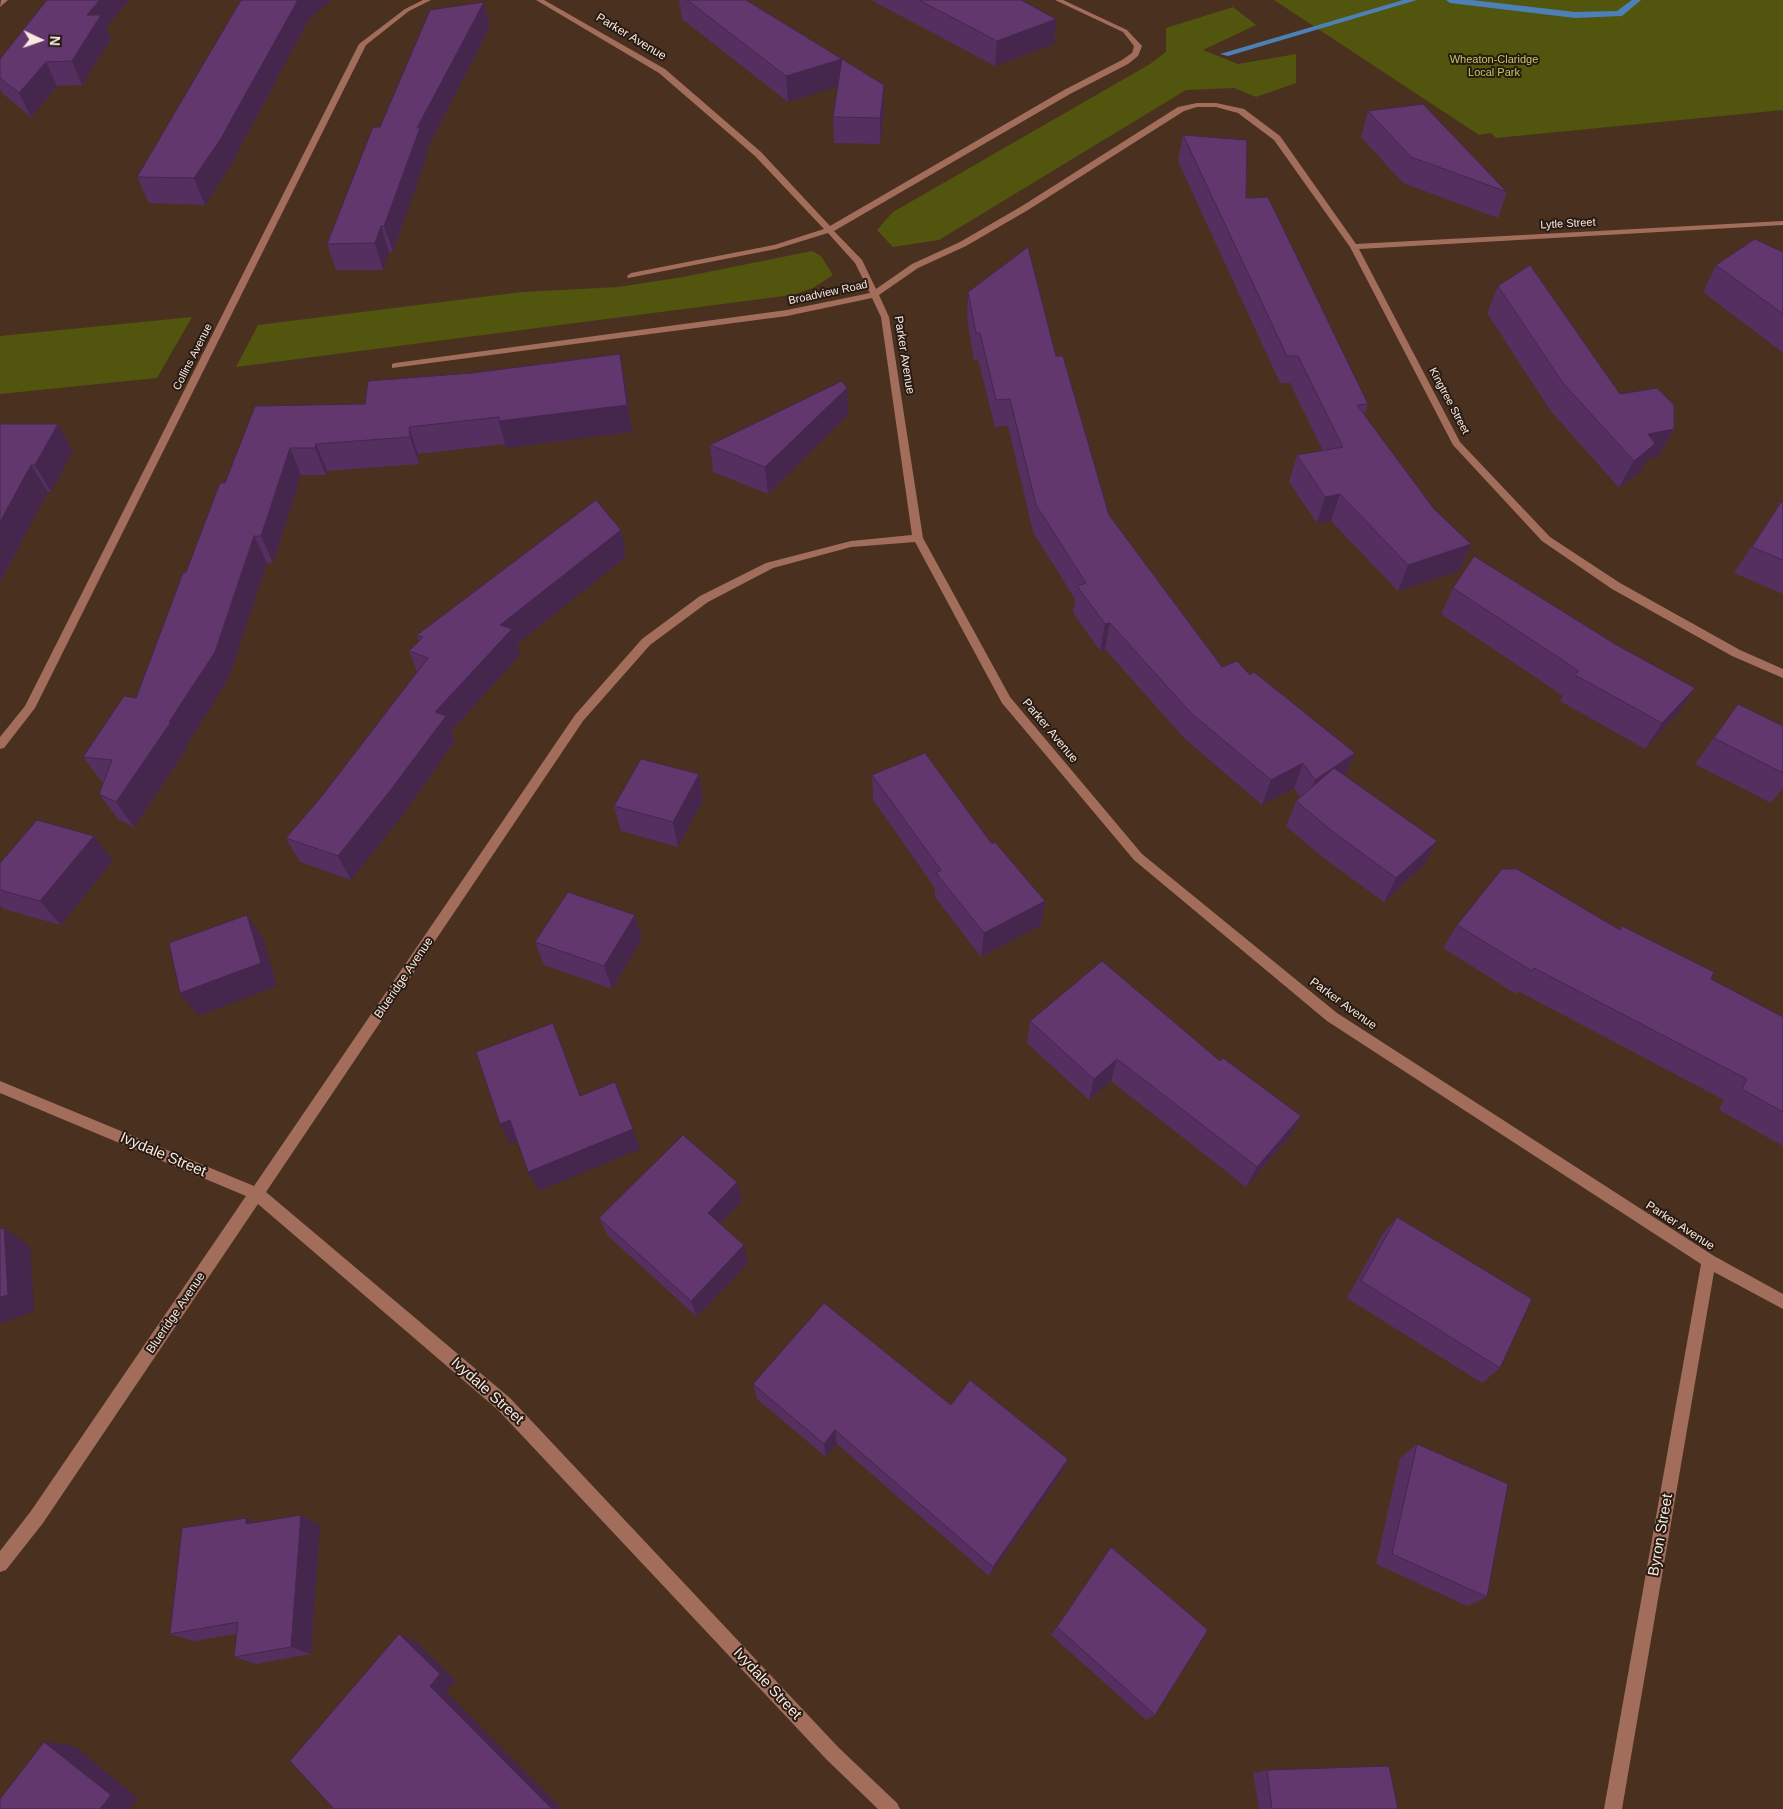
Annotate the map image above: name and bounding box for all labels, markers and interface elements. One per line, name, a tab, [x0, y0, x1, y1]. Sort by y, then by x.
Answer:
street label: Parker Avenue	[593, 10, 669, 64]
north arrow	[15, 15, 65, 65]
text: N	[47, 35, 63, 46]
park label: Wheaton-Claridge Local Park	[1450, 53, 1538, 79]
street label: Lytle Street	[1540, 216, 1596, 232]
street label: Broadview Road	[787, 278, 869, 308]
street label: Parker Avenue	[891, 315, 917, 395]
street label: Collins Avenue	[171, 321, 215, 393]
street label: Kingtree Street	[1426, 366, 1472, 436]
street label: Parker Avenue	[1019, 696, 1081, 766]
street label: Blueridge Avenue	[372, 935, 436, 1021]
street label: Parker Avenue	[1307, 975, 1379, 1033]
street label: Ivydale Street	[117, 1129, 209, 1181]
street label: Parker Avenue	[1643, 1198, 1717, 1254]
street label: Blueridge Avenue	[144, 1270, 208, 1356]
street label: Ivydale Street	[447, 1354, 527, 1428]
street label: Byron Street	[1645, 1492, 1677, 1578]
street label: Ivydale Street	[729, 1644, 805, 1724]

